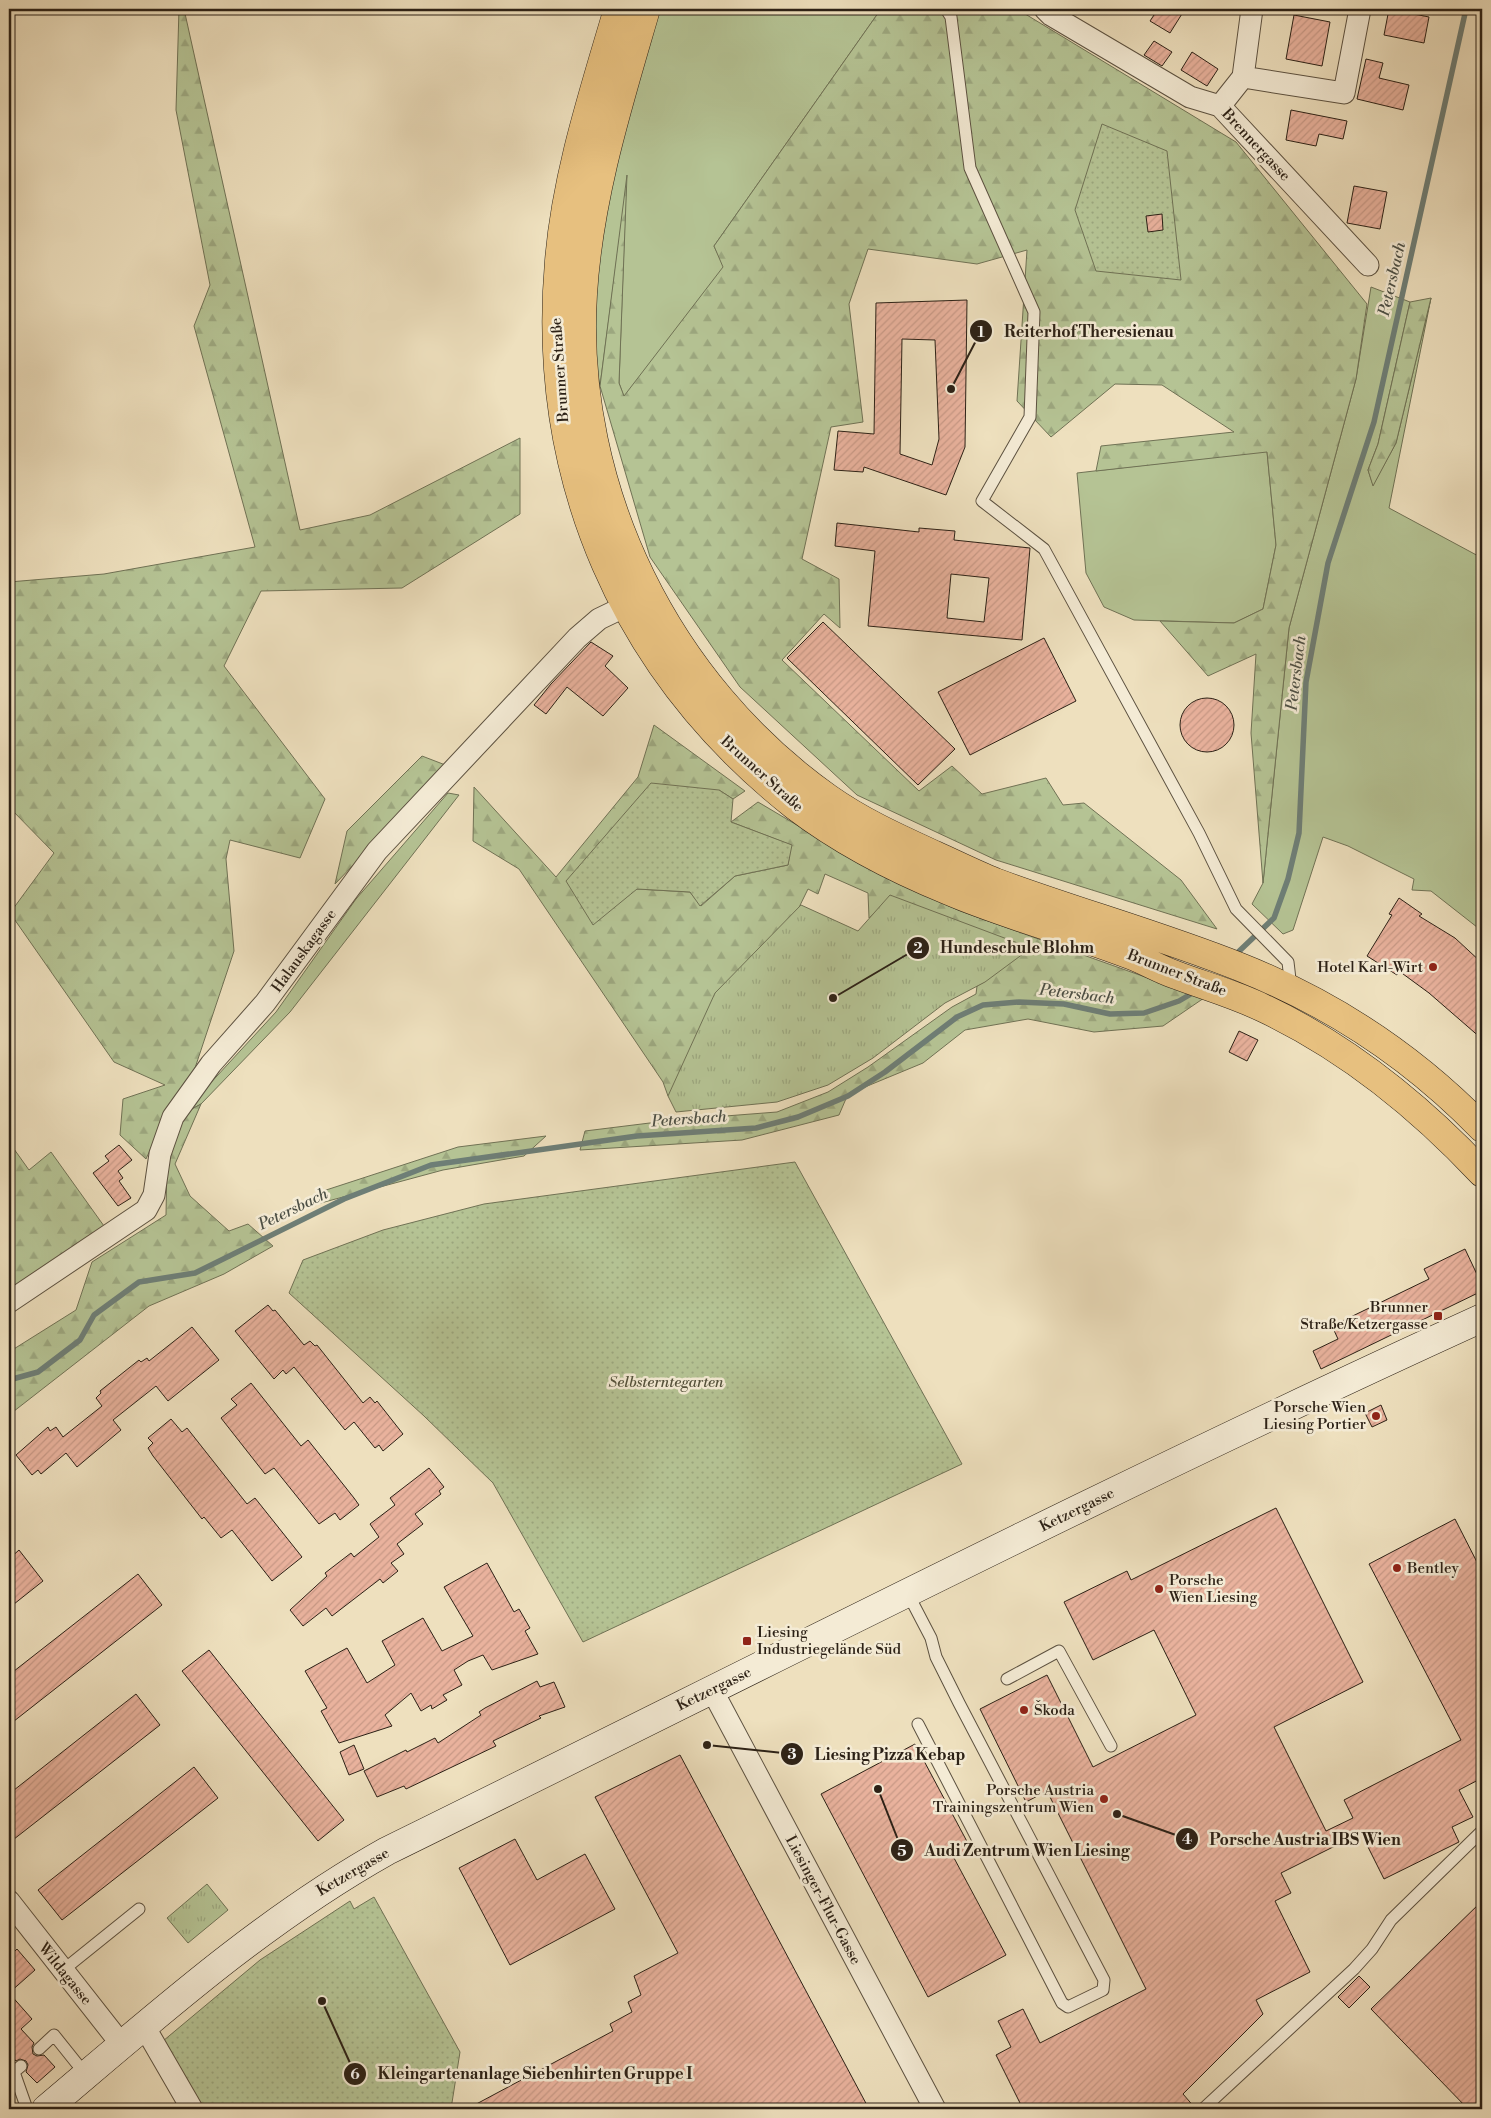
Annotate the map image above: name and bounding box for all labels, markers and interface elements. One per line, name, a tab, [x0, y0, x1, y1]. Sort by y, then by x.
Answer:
street label: Brennergasse	[1217, 104, 1294, 185]
water label: Petersbach	[1374, 240, 1410, 319]
callout: Reiterhof Theresienau	[969, 316, 1183, 347]
street label: Brunner Straße	[547, 317, 573, 424]
text: Reiterhof Theresienau	[1004, 322, 1174, 342]
text: 1	[977, 323, 985, 342]
water label: Petersbach	[1281, 634, 1311, 713]
street label: Brunner Straße	[716, 731, 807, 816]
street label: Halauskagasse	[267, 905, 341, 997]
callout: Hundeschule Blohm	[905, 932, 1104, 963]
text: Hundeschule Blohm	[940, 938, 1094, 958]
text: 2	[913, 939, 923, 958]
street label: Brunner Straße	[1124, 945, 1229, 1001]
place label: Hotel Karl-Wirt	[1317, 958, 1424, 977]
marker: Hotel Karl-Wirt	[1427, 961, 1439, 973]
water label: Petersbach	[1037, 979, 1116, 1009]
water label: Petersbach	[650, 1106, 727, 1132]
water label: Petersbach	[254, 1183, 331, 1235]
place label: Brunner Straße/Ketzergasse	[1300, 1298, 1429, 1334]
marker: Brunner Straße/Ketzergasse	[1432, 1310, 1444, 1322]
park label: Selbsterntegarten	[609, 1373, 724, 1392]
place label: Porsche Wien Liesing Portier	[1263, 1398, 1367, 1434]
marker: Porsche Wien Liesing Portier	[1370, 1410, 1382, 1422]
street label: Ketzergasse	[1036, 1484, 1118, 1536]
place label: Bentley	[1406, 1559, 1460, 1578]
marker: Bentley	[1391, 1562, 1403, 1574]
place label: Porsche Wien Liesing	[1168, 1571, 1258, 1607]
marker: Porsche Wien Liesing	[1153, 1583, 1165, 1595]
place label: Liesing Industriegelände Süd	[757, 1623, 901, 1659]
marker: Liesing Industriegelände Süd	[741, 1635, 753, 1647]
street label: Ketzergasse	[673, 1663, 755, 1715]
place label: Škoda	[1034, 1700, 1075, 1720]
marker: Škoda	[1018, 1704, 1030, 1716]
callout: Liesing Pizza Kebap	[779, 1739, 975, 1770]
text: 3	[787, 1745, 797, 1764]
text: Liesing Pizza Kebap	[815, 1745, 965, 1765]
place label: Porsche Austria Trainingszentrum Wien	[933, 1781, 1094, 1817]
marker: Porsche Austria Trainingszentrum Wien	[1098, 1793, 1110, 1805]
callout: Porsche Austria IBS Wien	[1174, 1824, 1411, 1855]
text: 4	[1182, 1830, 1192, 1849]
text: Porsche Austria IBS Wien	[1209, 1830, 1401, 1850]
street label: Liesinger-Flur-Gasse	[781, 1832, 865, 1968]
callout: Audi Zentrum Wien Liesing	[889, 1835, 1140, 1866]
text: Audi Zentrum Wien Liesing	[923, 1841, 1131, 1861]
text: 5	[897, 1842, 907, 1861]
street label: Ketzergasse	[313, 1844, 393, 1900]
street label: Wildagasse	[34, 1938, 96, 2009]
callout: Kleingartenanlage Siebenhirten Gruppe I	[343, 2058, 703, 2089]
text: Kleingartenanlage Siebenhirten Gruppe I	[378, 2064, 692, 2084]
text: 6	[350, 2065, 360, 2084]

